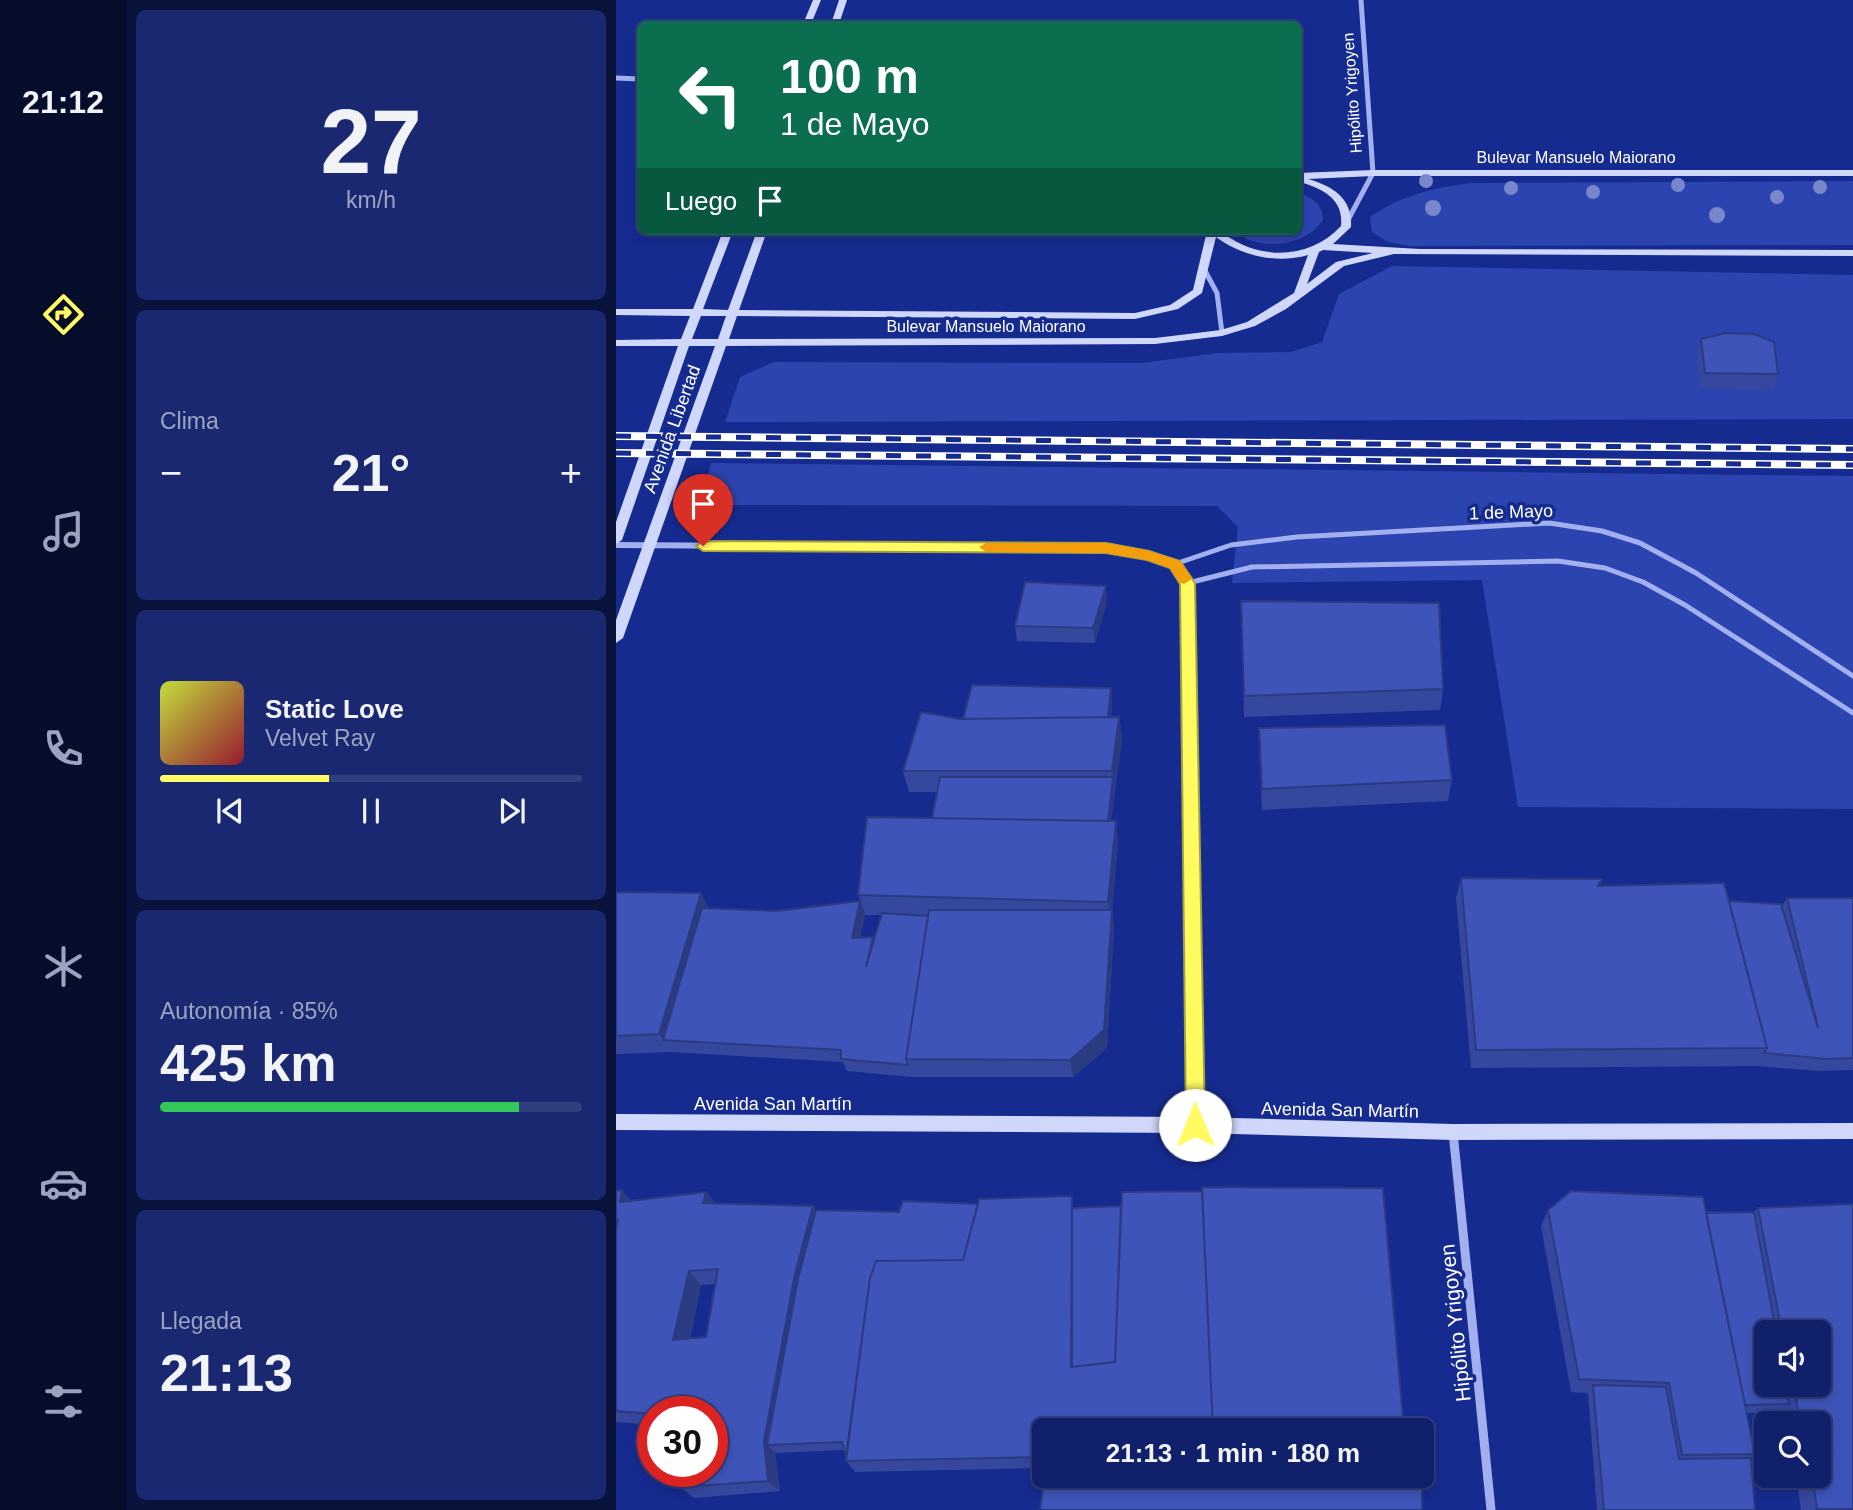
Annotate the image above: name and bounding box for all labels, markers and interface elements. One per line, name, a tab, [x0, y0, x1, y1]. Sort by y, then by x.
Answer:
street label: Hipólito Yrigoyen	[1339, 32, 1365, 154]
icon: left	[665, 49, 756, 140]
text: 100 m	[780, 49, 919, 103]
text: 21:12	[22, 84, 104, 120]
text: 27	[320, 91, 422, 192]
text: 1 de Mayo	[780, 106, 929, 142]
street label: Bulevar Mansuelo Maiorano	[1476, 149, 1676, 166]
icon: arrive	[751, 182, 789, 220]
text: Luego	[665, 186, 737, 216]
text: km/h	[346, 187, 396, 213]
icon: directions	[39, 290, 88, 339]
street label: Bulevar Mansuelo Maiorano	[886, 318, 1086, 335]
street label: Avenida Libertad	[640, 362, 704, 496]
text: Clima	[160, 408, 219, 434]
text: 21°	[332, 444, 410, 502]
text: −	[160, 452, 182, 494]
text: +	[560, 452, 582, 494]
pin	[673, 474, 733, 546]
icon: arrive	[684, 485, 722, 523]
street label: 1 de Mayo	[1469, 501, 1553, 523]
icon: music	[39, 507, 88, 556]
text: Static Love	[265, 694, 404, 724]
icon: phone	[39, 724, 88, 773]
text: Velvet Ray	[265, 725, 375, 751]
icon: previous	[211, 792, 249, 830]
icon: pause	[352, 792, 390, 830]
icon: next	[493, 792, 531, 830]
icon: climate	[39, 942, 88, 991]
text: Autonomía · 85%	[160, 998, 338, 1024]
text: 425 km	[160, 1034, 336, 1092]
position arrow	[1158, 1088, 1232, 1162]
street label: Avenida San Martín	[694, 1094, 852, 1114]
street label: Avenida San Martín	[1261, 1099, 1419, 1121]
icon: car	[39, 1159, 88, 1208]
street label: Hipólito Yrigoyen	[1435, 1243, 1475, 1403]
text: Llegada	[160, 1308, 242, 1334]
map controls	[1754, 1320, 1831, 1488]
button: sound	[1754, 1320, 1831, 1397]
text: 21:13	[160, 1344, 293, 1402]
icon: filters	[39, 1377, 88, 1426]
speed limit sign: 30	[637, 1396, 728, 1487]
button: search	[1754, 1411, 1831, 1488]
text: 21:13 · 1 min · 180 m	[1106, 1438, 1360, 1468]

